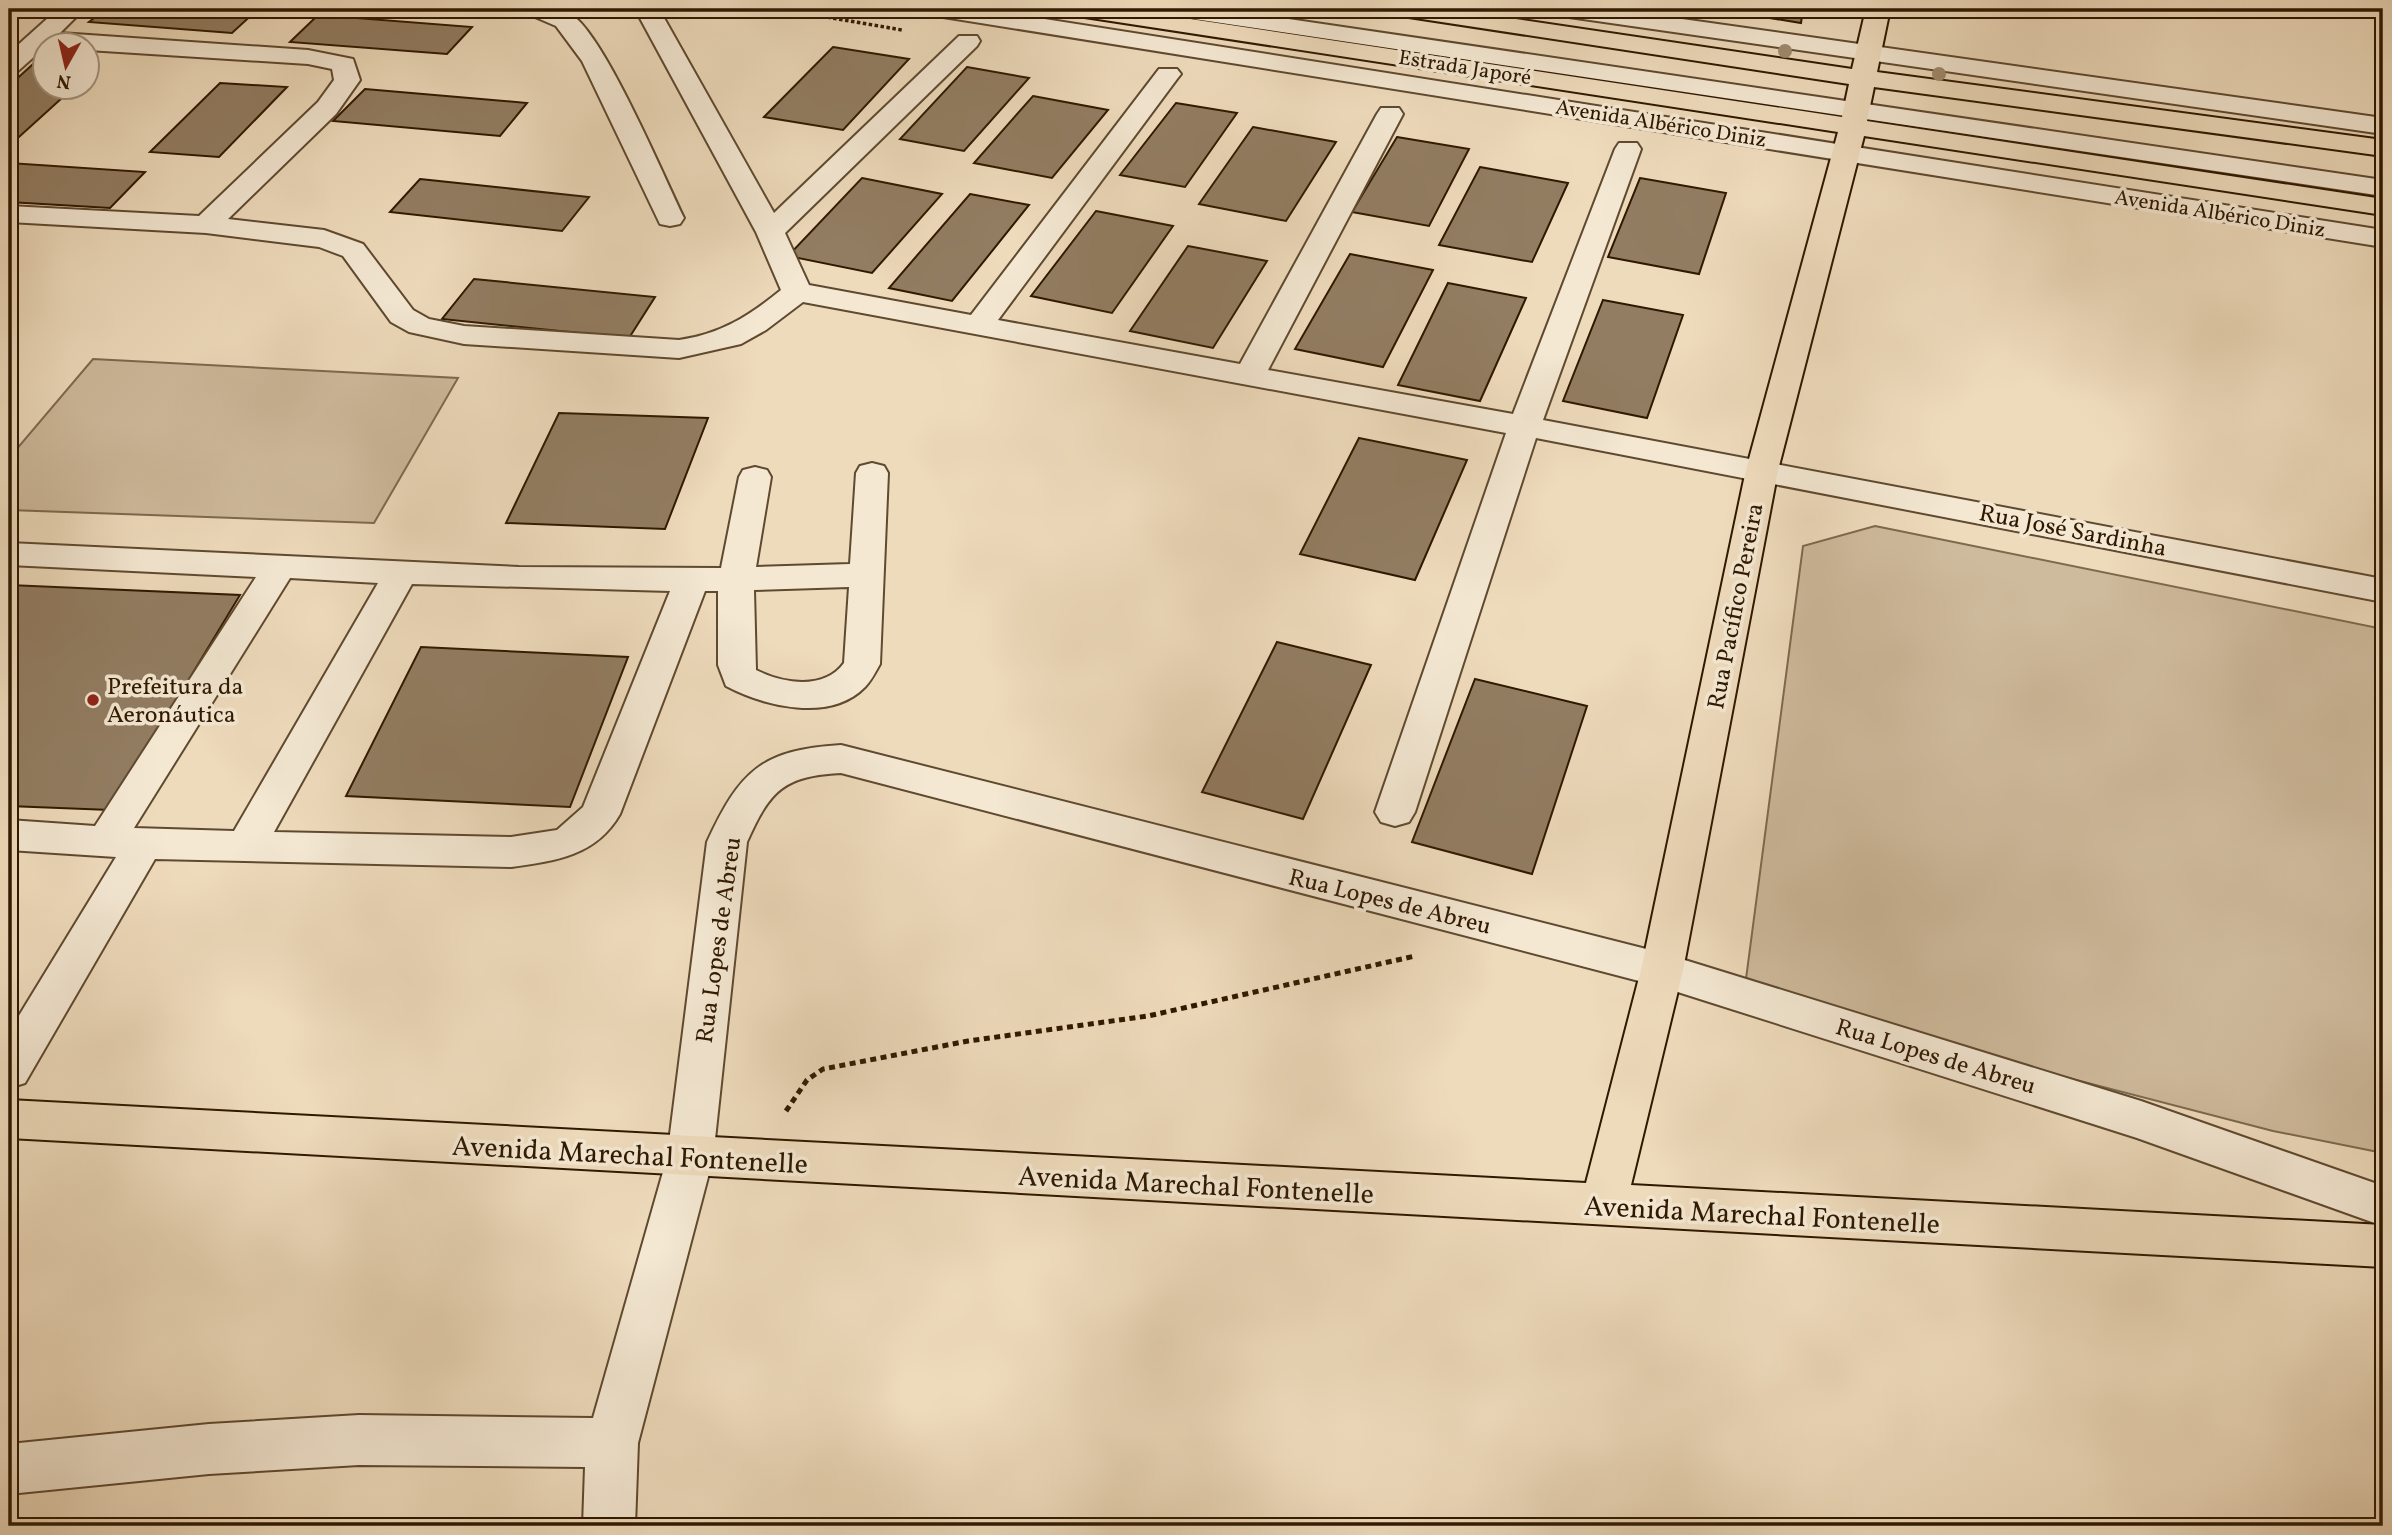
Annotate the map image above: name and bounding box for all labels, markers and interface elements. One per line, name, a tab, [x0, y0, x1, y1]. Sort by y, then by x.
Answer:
north arrow	[32, 32, 102, 102]
street label: Estrada Japoré	[1396, 44, 1533, 93]
text: N	[55, 67, 73, 95]
street label: Avenida Albérico Diniz	[1553, 93, 1768, 155]
street label: Avenida Albérico Diniz	[2112, 183, 2327, 245]
street label: Rua José Sardinha	[1976, 497, 2169, 567]
street label: Rua Pacífico Pereira	[1700, 500, 1774, 712]
place label: Prefeitura da Aeronáutica	[107, 671, 243, 733]
marker: Prefeitura da Aeronáutica	[85, 692, 101, 708]
street label: Rua Lopes de Abreu	[689, 835, 751, 1046]
street label: Rua Lopes de Abreu	[1285, 861, 1494, 945]
street label: Rua Lopes de Abreu	[1831, 1011, 2040, 1105]
street label: Avenida Marechal Fontenelle	[451, 1128, 809, 1185]
street label: Avenida Marechal Fontenelle	[1017, 1158, 1375, 1215]
street label: Avenida Marechal Fontenelle	[1583, 1188, 1941, 1245]

